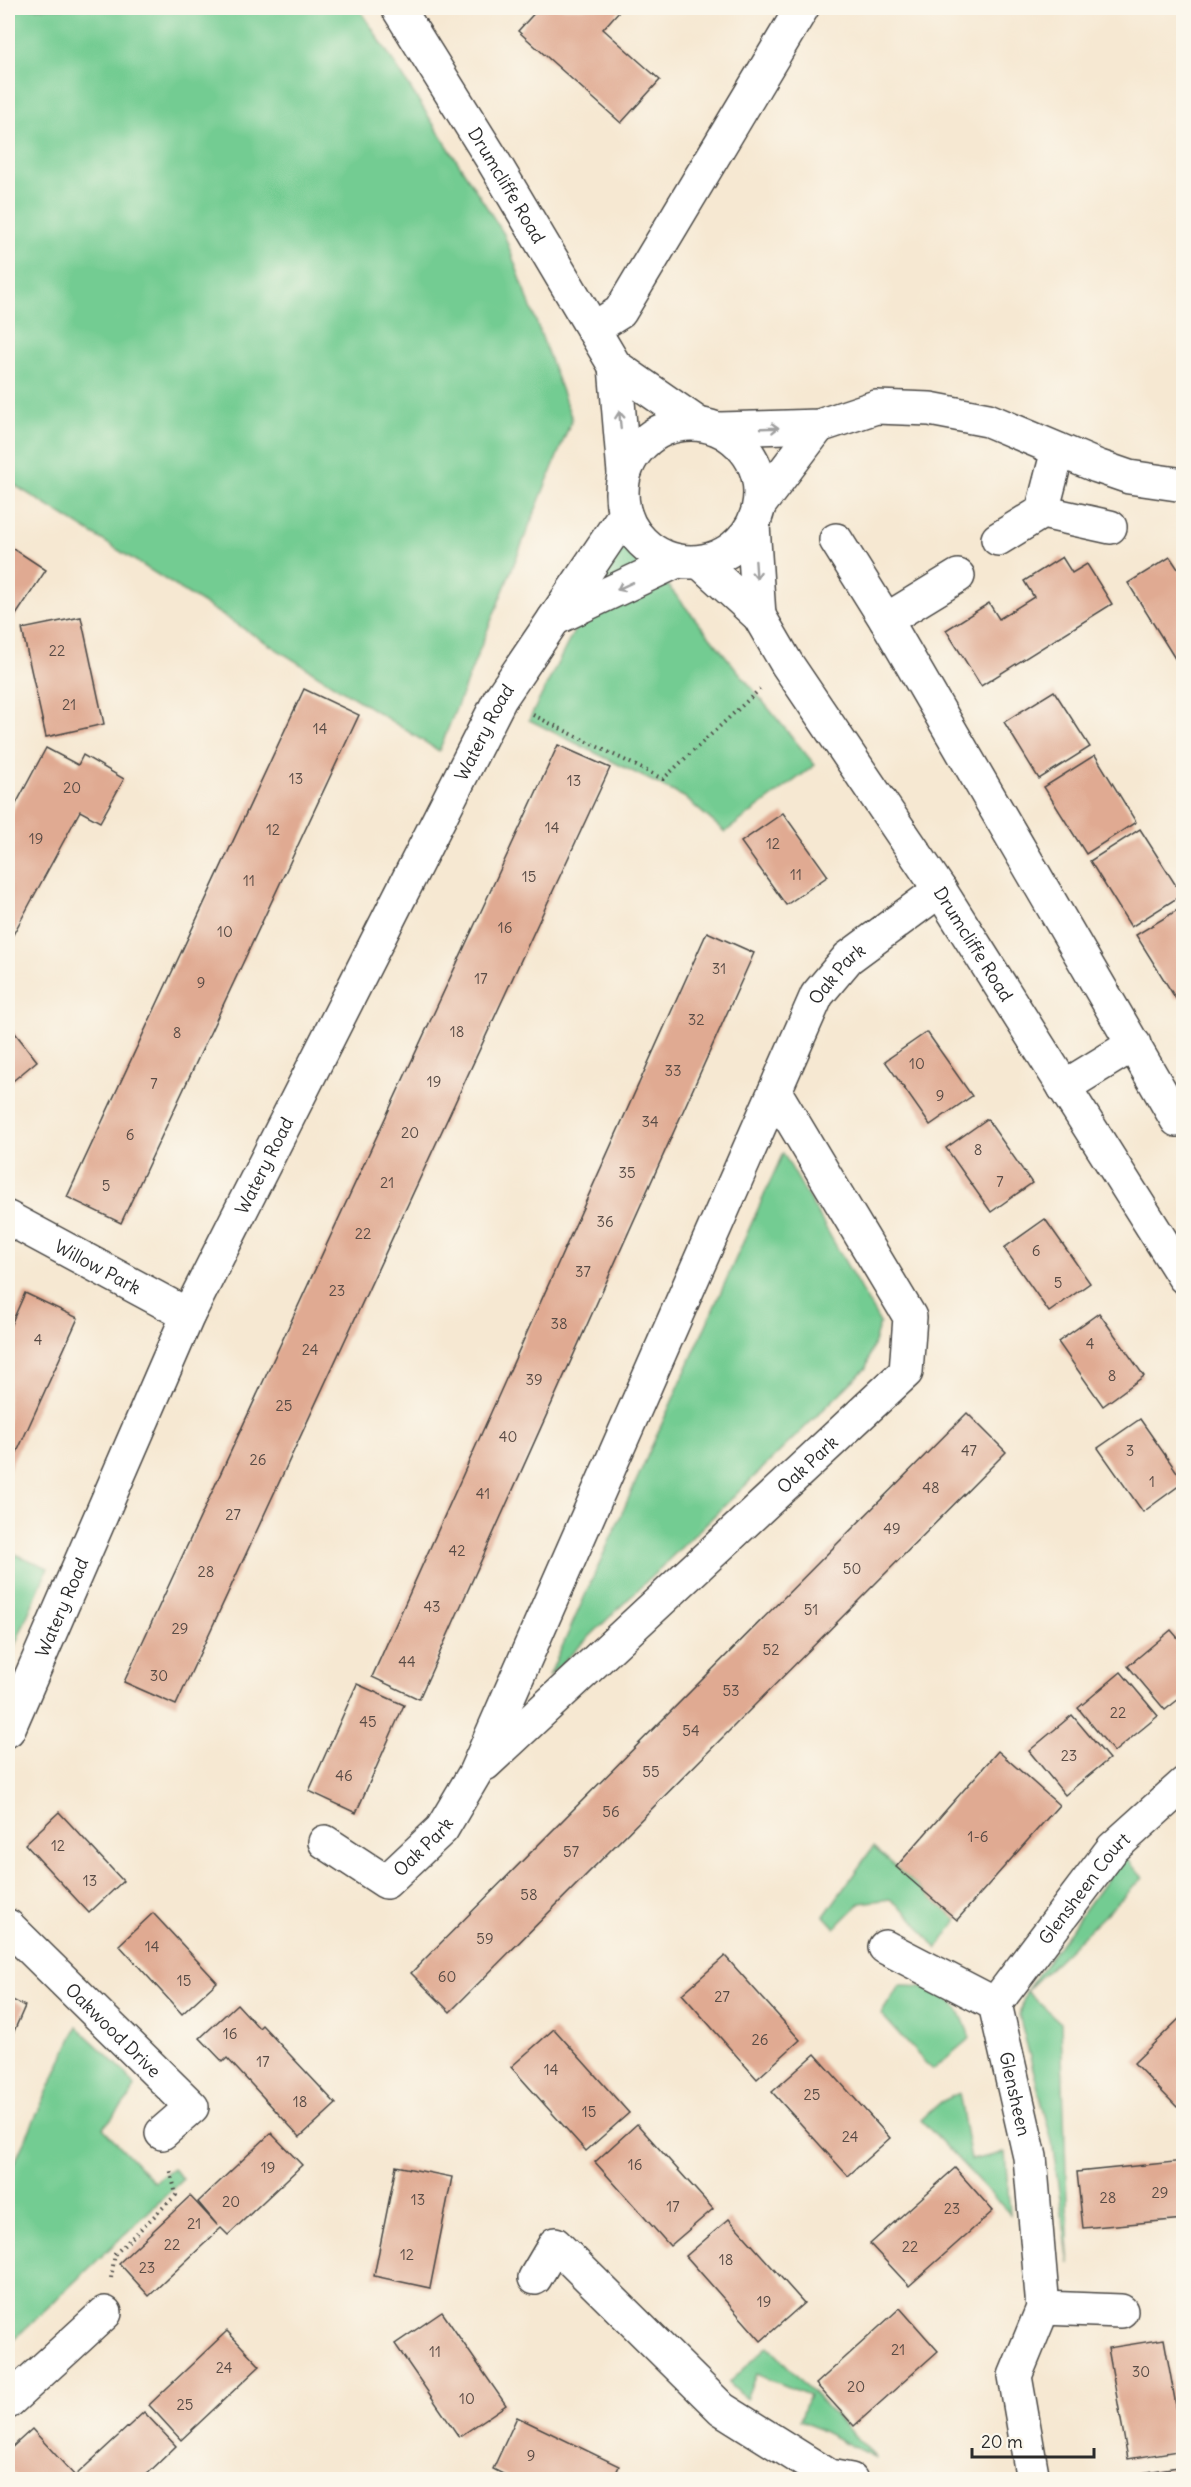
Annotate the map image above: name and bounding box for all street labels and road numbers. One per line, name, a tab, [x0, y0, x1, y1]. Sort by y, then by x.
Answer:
street label: Drumcliffe Road	[463, 123, 551, 248]
street label: Watery Road	[449, 679, 519, 784]
street label: Drumcliffe Road	[929, 882, 1019, 1006]
street label: Oak Park	[803, 938, 870, 1007]
street label: Watery Road	[230, 1113, 298, 1218]
street label: Willow Park	[51, 1234, 145, 1299]
street label: Oak Park	[772, 1430, 842, 1498]
street label: Watery Road	[30, 1554, 93, 1660]
street label: Oak Park	[388, 1813, 458, 1881]
street label: Glensheen Court	[1033, 1827, 1134, 1949]
street label: Oakwood Drive	[61, 1978, 166, 2082]
street label: Glensheen	[995, 2049, 1036, 2138]

